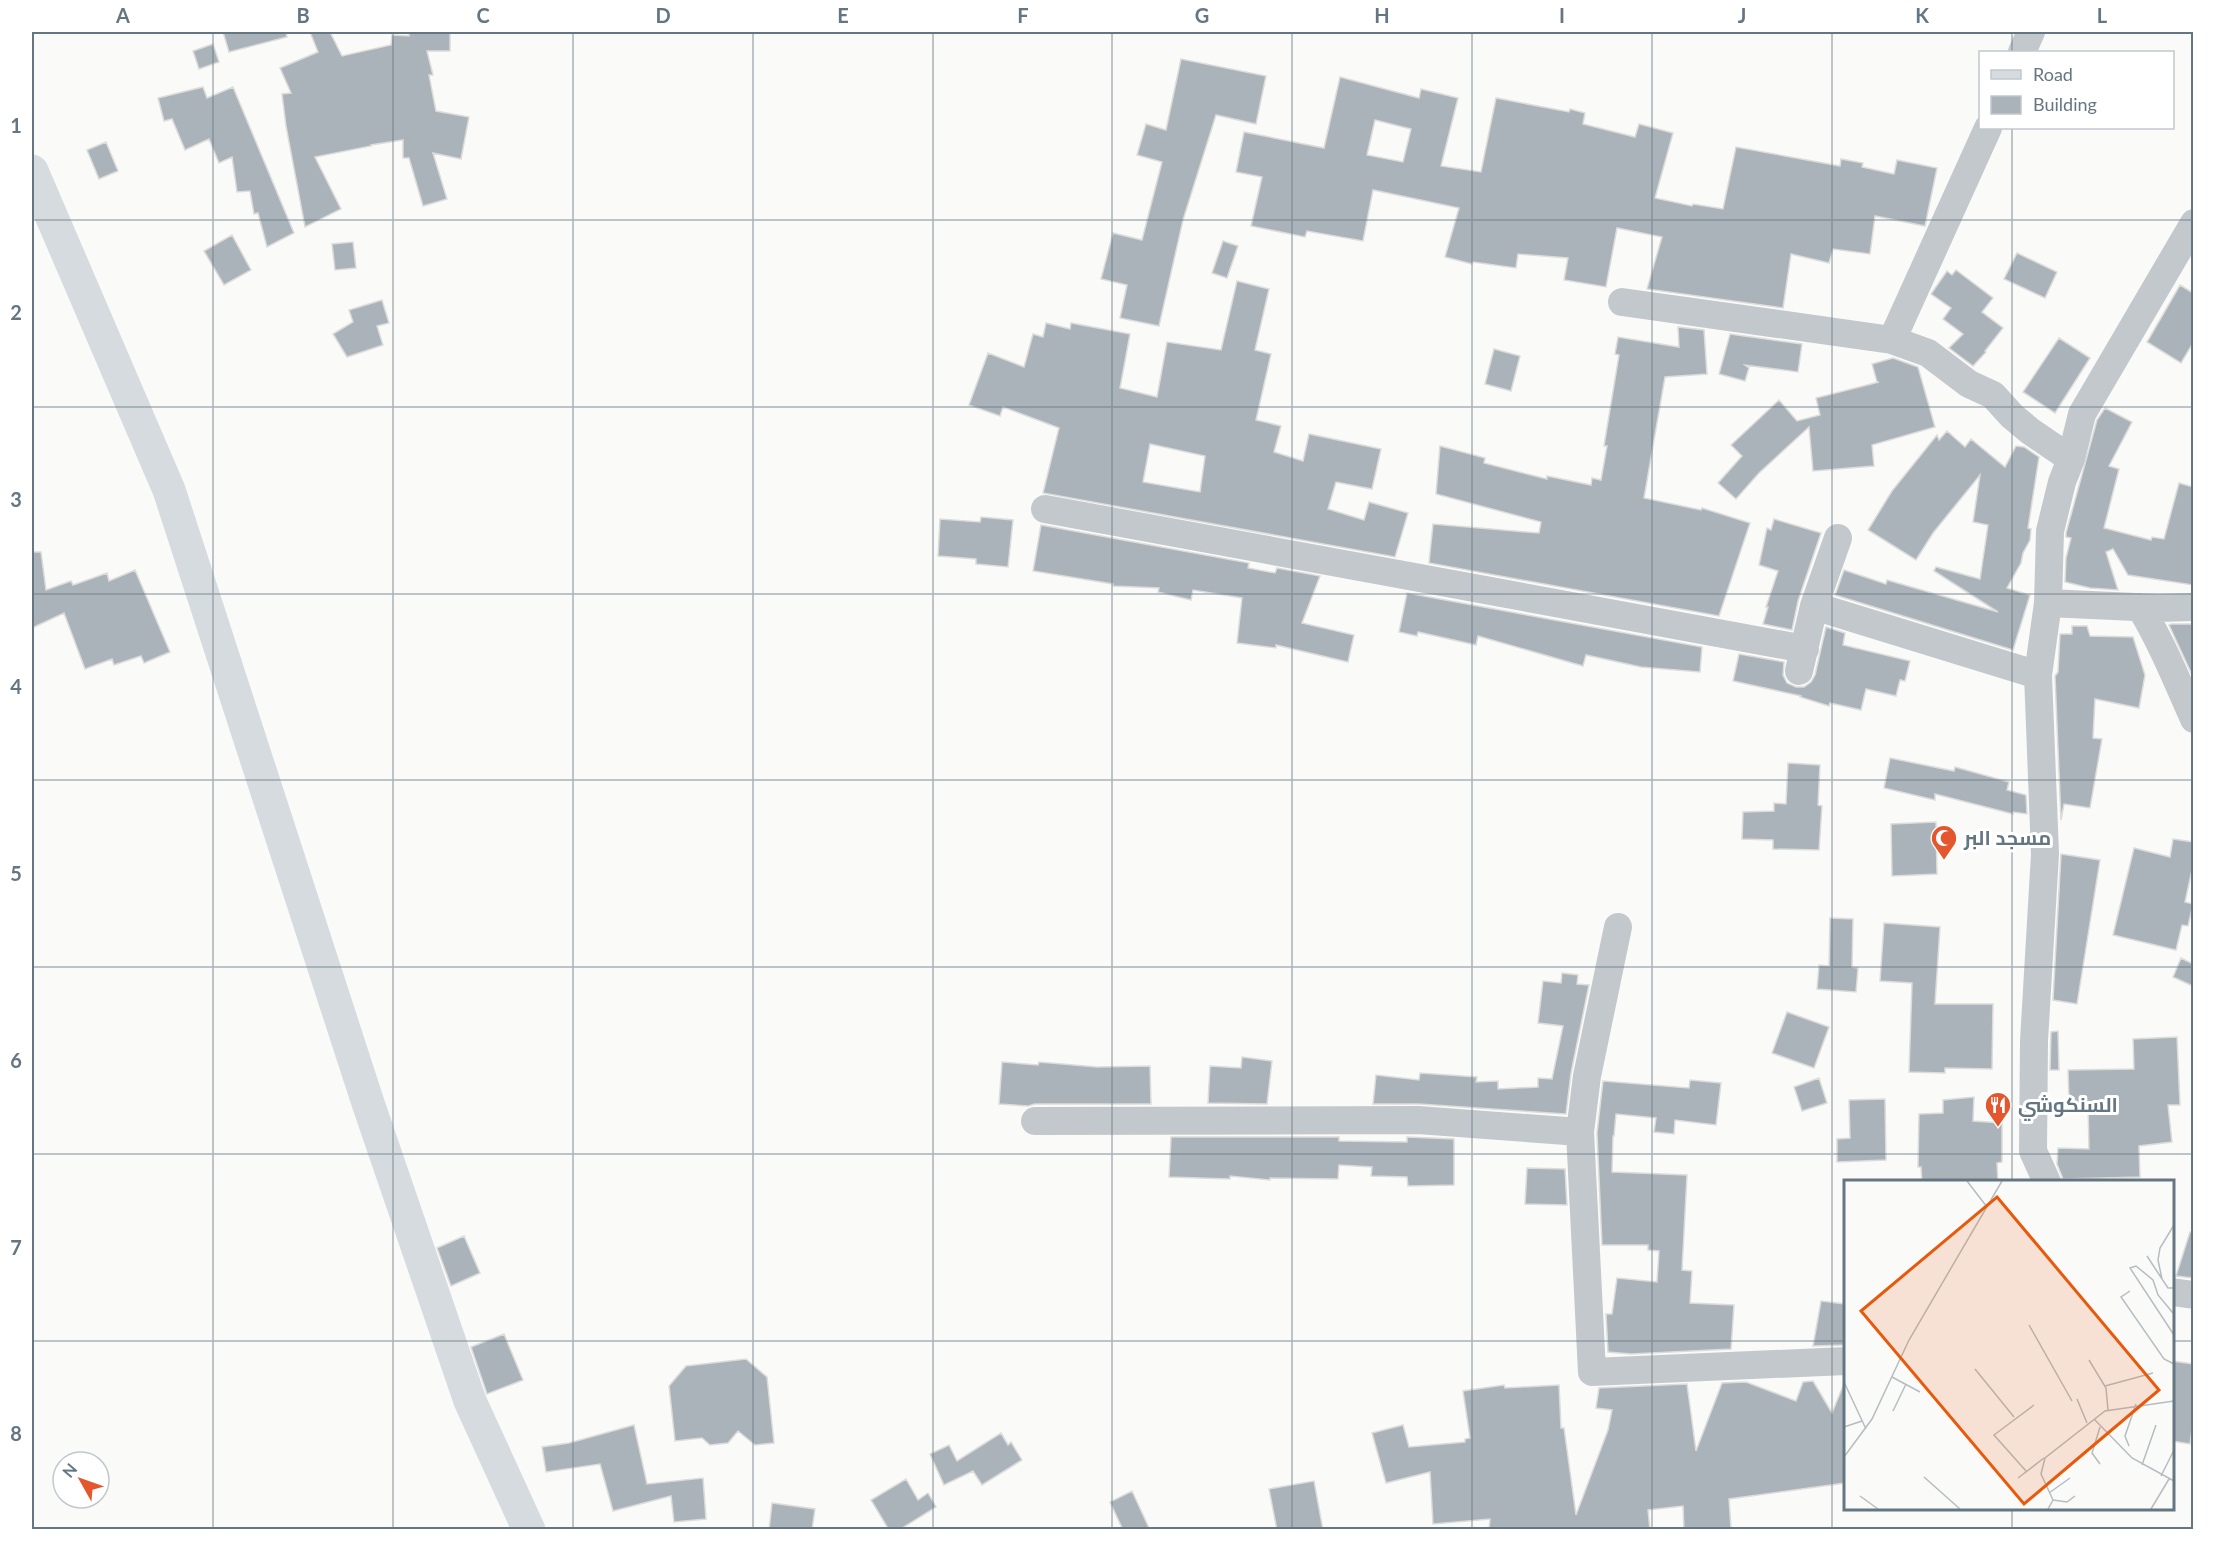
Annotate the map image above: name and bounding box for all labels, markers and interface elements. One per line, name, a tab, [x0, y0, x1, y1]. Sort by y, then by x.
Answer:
text: A	[115, 3, 130, 27]
text: B	[296, 3, 310, 27]
text: C	[476, 3, 490, 27]
text: D	[655, 3, 671, 27]
text: E	[837, 3, 849, 27]
text: F	[1017, 3, 1029, 27]
text: G	[1195, 3, 1209, 27]
text: H	[1374, 3, 1390, 27]
text: I	[1559, 3, 1565, 27]
text: J	[1738, 3, 1746, 27]
text: K	[1915, 3, 1929, 27]
text: L	[2097, 3, 2108, 27]
legend	[1979, 51, 2174, 129]
text: Road	[2033, 63, 2073, 85]
text: Building	[2033, 93, 2097, 115]
text: 1	[10, 113, 22, 137]
text: 2	[10, 300, 22, 324]
text: 3	[10, 487, 22, 511]
text: 4	[10, 674, 22, 698]
mosque icon: مسجد البر	[1929, 823, 1959, 861]
place label: مسجد البر	[1963, 825, 2051, 850]
text: 5	[10, 861, 22, 885]
text: 6	[10, 1048, 22, 1072]
restaurant icon: السنكوشي	[1983, 1090, 2013, 1128]
place label: السنكوشي	[2018, 1092, 2118, 1121]
inset map	[1844, 1180, 2174, 1510]
text: 7	[10, 1235, 22, 1259]
text: 8	[10, 1421, 22, 1445]
north arrow	[51, 1450, 111, 1510]
text: N	[58, 1459, 80, 1481]

